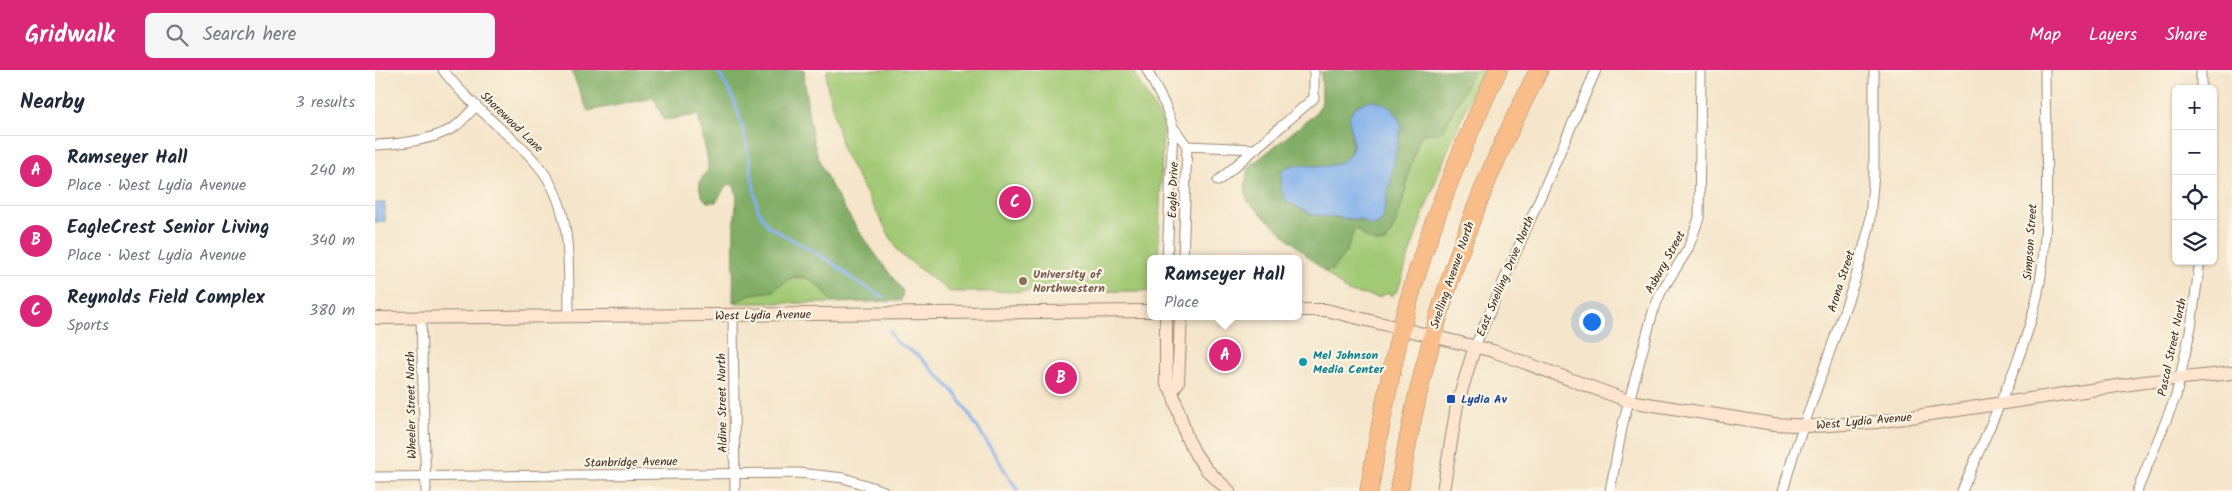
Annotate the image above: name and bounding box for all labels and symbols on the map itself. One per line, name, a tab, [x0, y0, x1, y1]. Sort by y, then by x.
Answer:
street label: Shorewood Lane	[476, 87, 548, 158]
street label: Eagle Drive	[1163, 161, 1184, 219]
pin: C	[999, 183, 1031, 221]
street label: Simpson Street	[2018, 203, 2043, 281]
street label: East Snelling Drive North	[1471, 213, 1540, 340]
street label: Snelling Avenue North	[1425, 219, 1480, 331]
street label: Asbury Street	[1640, 227, 1691, 297]
street label: Arona Street	[1823, 247, 1861, 315]
place label: University of Northwestern	[1033, 265, 1105, 298]
marker: University of Northwestern	[1017, 275, 1029, 287]
street label: Pascal Street North	[2153, 296, 2192, 398]
street label: West Lydia Avenue	[715, 305, 812, 326]
your location	[1579, 309, 1605, 335]
pin: A	[1209, 336, 1241, 374]
place label: Mel Johnson Media Center	[1313, 346, 1384, 379]
street label: Wheeler Street North	[401, 351, 422, 459]
street label: Aldine Street North	[712, 353, 733, 453]
marker: Mel Johnson Media Center	[1297, 356, 1309, 368]
pin: B	[1045, 359, 1077, 397]
place label: Lydia Av	[1461, 390, 1508, 409]
marker: Lydia Av	[1445, 393, 1457, 405]
street label: West Lydia Avenue	[1815, 408, 1913, 435]
street label: Stanbridge Avenue	[584, 452, 678, 473]

